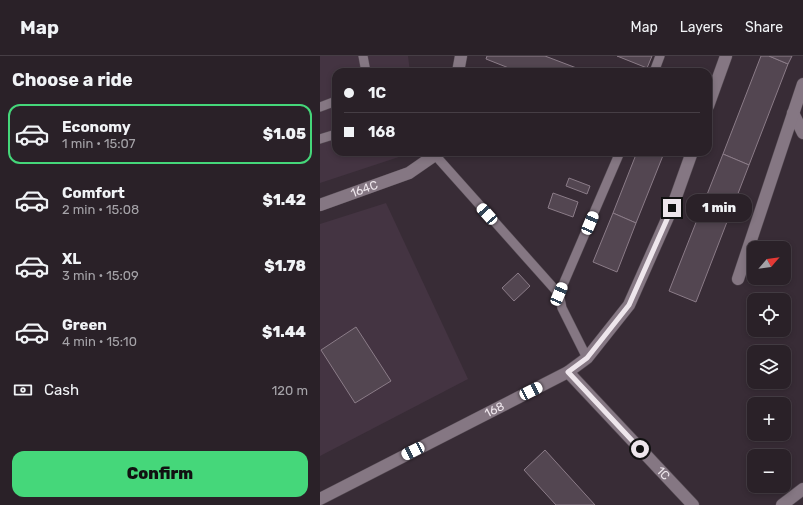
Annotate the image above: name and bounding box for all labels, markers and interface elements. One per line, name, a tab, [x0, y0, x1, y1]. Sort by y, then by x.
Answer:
text: Map	[20, 16, 59, 39]
text: Map	[631, 19, 658, 36]
text: Layers	[680, 19, 723, 36]
text: Share	[745, 19, 783, 36]
text: Choose a ride	[12, 69, 133, 91]
text: 1C	[368, 84, 386, 102]
icon: car	[14, 116, 50, 152]
text: Economy	[62, 118, 131, 136]
text: 168	[368, 123, 395, 141]
text: $1.05	[263, 125, 306, 143]
text: 1 min · 15:07	[62, 136, 136, 151]
street label: 164C	[349, 178, 380, 200]
icon: car	[14, 182, 50, 218]
text: Comfort	[62, 184, 125, 202]
text: $1.42	[263, 191, 306, 209]
callout: 1 min	[686, 194, 752, 222]
route end	[663, 199, 681, 217]
text: 1 min	[702, 200, 736, 215]
car	[475, 201, 499, 227]
text: 2 min · 15:08	[62, 202, 139, 217]
car	[580, 210, 600, 236]
north arrow	[747, 241, 791, 285]
map controls	[747, 241, 791, 493]
icon: car	[14, 248, 50, 284]
text: XL	[62, 250, 81, 268]
text: $1.78	[264, 257, 306, 275]
text: 3 min · 15:09	[62, 268, 139, 283]
car	[549, 281, 569, 307]
button: locate	[747, 293, 791, 337]
icon: car	[14, 314, 50, 350]
text: Green	[62, 316, 107, 334]
text: $1.44	[262, 323, 306, 341]
text: 4 min · 15:10	[62, 334, 137, 349]
button: layers	[747, 345, 791, 389]
icon: cash	[12, 379, 34, 401]
car	[518, 380, 544, 402]
text: Cash	[44, 381, 79, 399]
text: 120 m	[272, 383, 308, 398]
button: +	[747, 397, 791, 441]
street label: 168	[482, 399, 507, 420]
car	[400, 440, 426, 462]
route start	[631, 440, 649, 458]
button: −	[747, 449, 791, 493]
button: Confirm	[12, 451, 308, 497]
street label: 1C	[654, 464, 673, 483]

